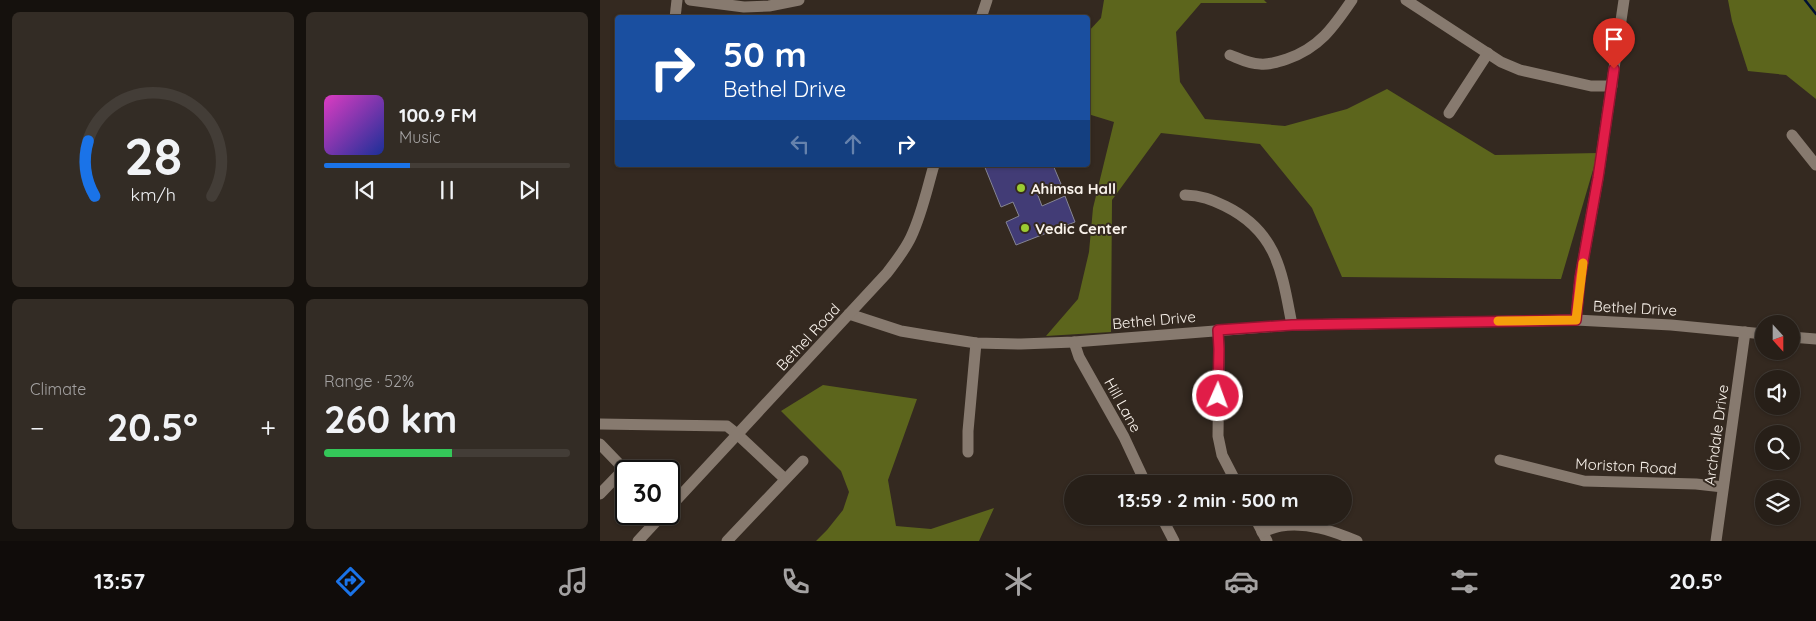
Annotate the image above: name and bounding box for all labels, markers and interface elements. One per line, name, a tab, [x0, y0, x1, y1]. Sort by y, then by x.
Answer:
pin	[1593, 18, 1635, 69]
icon: arrive	[1600, 25, 1628, 53]
text: 50 m	[723, 32, 807, 76]
icon: right	[640, 35, 705, 100]
text: Bethel Drive	[723, 75, 846, 103]
text: 100.9 FM	[399, 103, 477, 127]
text: 28	[124, 123, 182, 188]
text: Music	[399, 127, 441, 147]
icon: left	[786, 130, 814, 158]
icon: ahead	[839, 130, 867, 158]
icon: right	[892, 130, 920, 158]
icon: previous	[351, 176, 379, 204]
icon: pause	[433, 176, 461, 204]
icon: next	[515, 176, 543, 204]
place label: Ahimsa Hall	[1031, 179, 1116, 198]
marker: Ahimsa Hall	[1015, 182, 1027, 194]
text: km/h	[130, 183, 176, 205]
place label: Vedic Center	[1035, 219, 1128, 238]
marker: Vedic Center	[1019, 222, 1031, 234]
street label: Bethel Drive	[1593, 296, 1677, 320]
street label: Bethel Road	[772, 299, 844, 375]
street label: Bethel Drive	[1111, 307, 1197, 333]
north arrow	[1755, 315, 1800, 360]
map controls	[1755, 315, 1800, 525]
position arrow	[1191, 369, 1243, 421]
button: sound	[1755, 370, 1800, 415]
text: Range · 52%	[324, 371, 414, 391]
street label: Hill Lane	[1100, 374, 1146, 436]
text: Climate	[30, 379, 86, 399]
street label: Archdale Drive	[1700, 383, 1732, 487]
text: 260 km	[324, 395, 457, 443]
text: 20.5°	[107, 403, 198, 451]
text: −	[30, 410, 45, 445]
text: +	[260, 410, 276, 445]
button: search	[1755, 425, 1800, 470]
street label: Moriston Road	[1575, 454, 1677, 478]
speed limit sign: 30	[615, 460, 680, 525]
button: layers	[1755, 480, 1800, 525]
text: 13:59 · 2 min · 500 m	[1118, 488, 1298, 512]
icon: directions	[333, 564, 368, 599]
icon: music	[556, 564, 591, 599]
icon: phone	[778, 564, 813, 599]
icon: climate	[1001, 564, 1036, 599]
icon: car	[1224, 564, 1259, 599]
icon: filters	[1447, 564, 1482, 599]
text: 13:57	[94, 567, 145, 595]
text: 20.5°	[1669, 567, 1722, 595]

